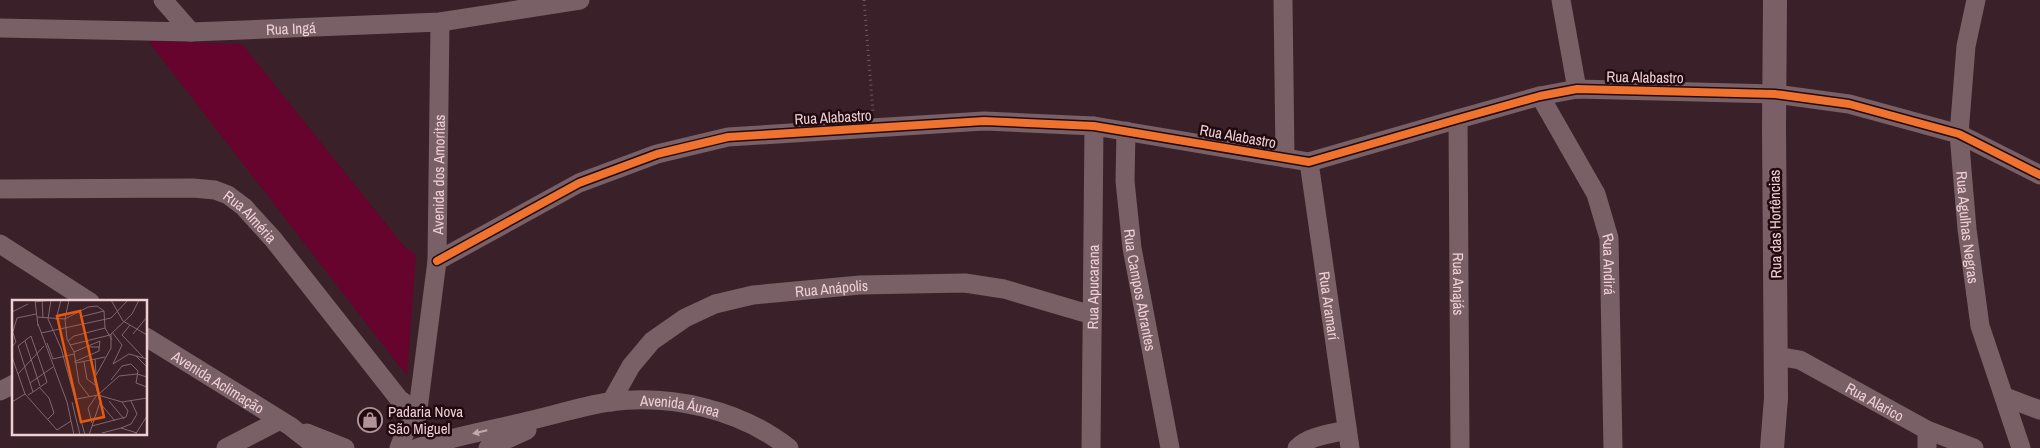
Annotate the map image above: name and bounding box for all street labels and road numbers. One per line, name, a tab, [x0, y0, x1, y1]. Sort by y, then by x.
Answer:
street label: Rua Ingá	[265, 16, 316, 39]
street label: Rua Alabastro	[1606, 66, 1684, 88]
street label: Rua Alabastro	[794, 104, 872, 130]
street label: Avenida dos Amoritas	[427, 114, 449, 236]
street label: Rua Alabastro	[1198, 119, 1278, 153]
street label: Rua das Hortências	[1764, 169, 1786, 279]
street label: Rua Agulhas Negras	[1952, 170, 1985, 285]
street label: Rua Alméria	[219, 185, 282, 247]
street label: Rua Campos Abrantes	[1120, 228, 1162, 353]
street label: Rua Andirá	[1598, 231, 1621, 295]
street label: Rua Apucarana	[1082, 244, 1103, 330]
street label: Rua Anajás	[1448, 252, 1470, 316]
street label: Rua Aramarí	[1314, 270, 1345, 342]
street label: Rua Anápolis	[794, 274, 868, 302]
street label: Avenida Aclimação	[167, 345, 269, 418]
street label: Rua Alarico	[1842, 377, 1908, 426]
street label: Avenida Áurea	[639, 389, 723, 422]

